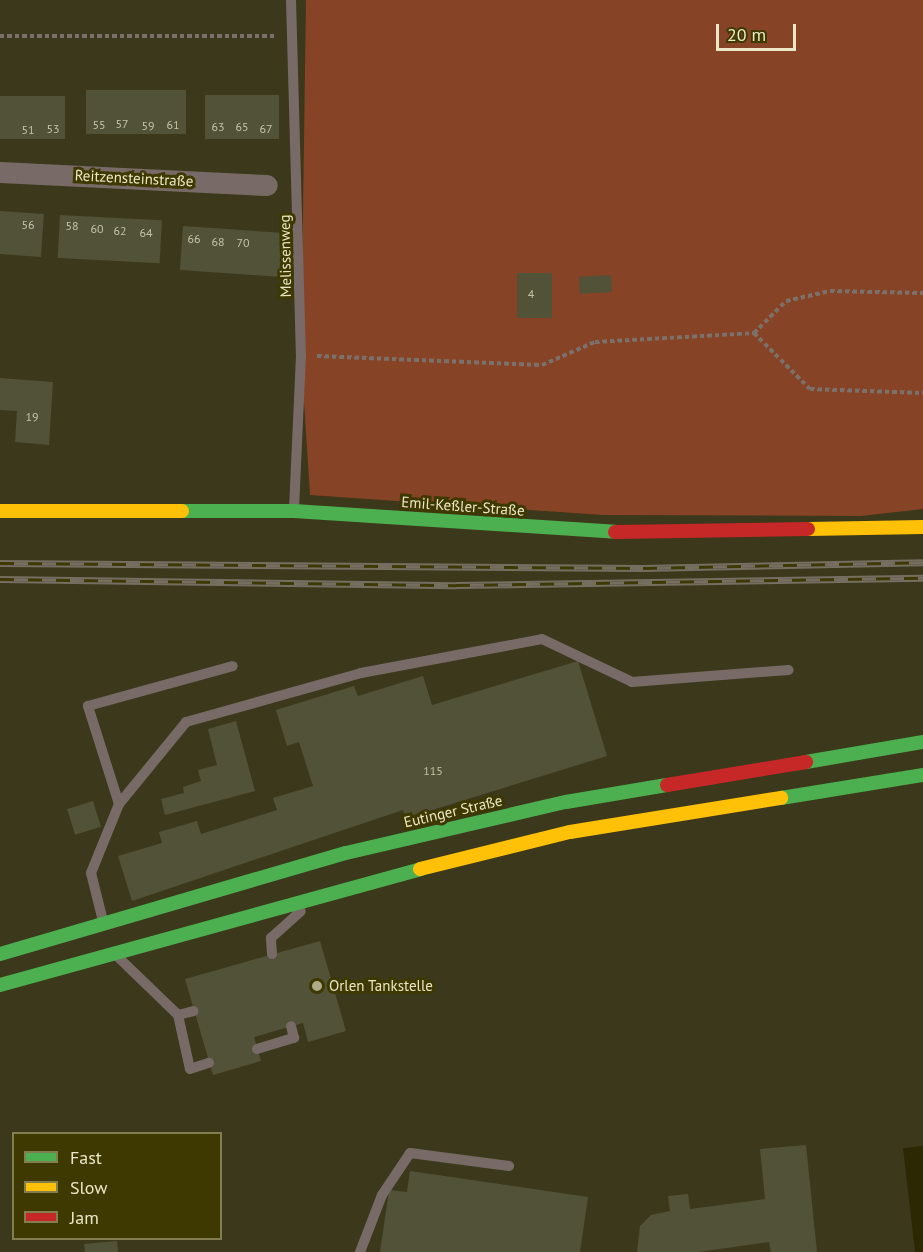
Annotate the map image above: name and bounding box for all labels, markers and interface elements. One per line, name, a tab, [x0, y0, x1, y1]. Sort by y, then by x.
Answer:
scale bar	[719, 12, 798, 50]
text: 20 m	[727, 23, 766, 46]
house number: 57	[115, 117, 129, 131]
house number: 55	[92, 118, 106, 132]
house number: 61	[166, 118, 180, 132]
house number: 59	[141, 119, 155, 133]
house number: 63	[211, 120, 225, 134]
house number: 65	[235, 120, 249, 134]
house number: 53	[46, 122, 60, 136]
house number: 67	[259, 122, 273, 136]
house number: 51	[21, 123, 35, 137]
street label: Reitzensteinstraße	[74, 166, 194, 190]
street label: Melissenweg	[275, 214, 295, 298]
house number: 56	[21, 218, 35, 232]
house number: 58	[65, 219, 79, 233]
house number: 60	[90, 222, 104, 236]
house number: 62	[113, 224, 127, 238]
house number: 64	[139, 226, 153, 240]
house number: 66	[187, 232, 201, 246]
house number: 68	[211, 235, 225, 249]
house number: 70	[236, 236, 250, 250]
house number: 4	[528, 287, 534, 301]
house number: 19	[25, 410, 39, 424]
street label: Emil-Keßler-Straße	[401, 493, 525, 519]
house number: 115	[423, 764, 443, 778]
street label: Eutinger Straße	[402, 791, 504, 831]
place label: Orlen Tankstelle	[329, 977, 433, 995]
marker: Orlen Tankstelle	[310, 979, 324, 993]
legend	[12, 1132, 222, 1240]
text: Fast	[70, 1146, 102, 1169]
text: Slow	[70, 1176, 108, 1199]
text: Jam	[70, 1206, 99, 1229]

